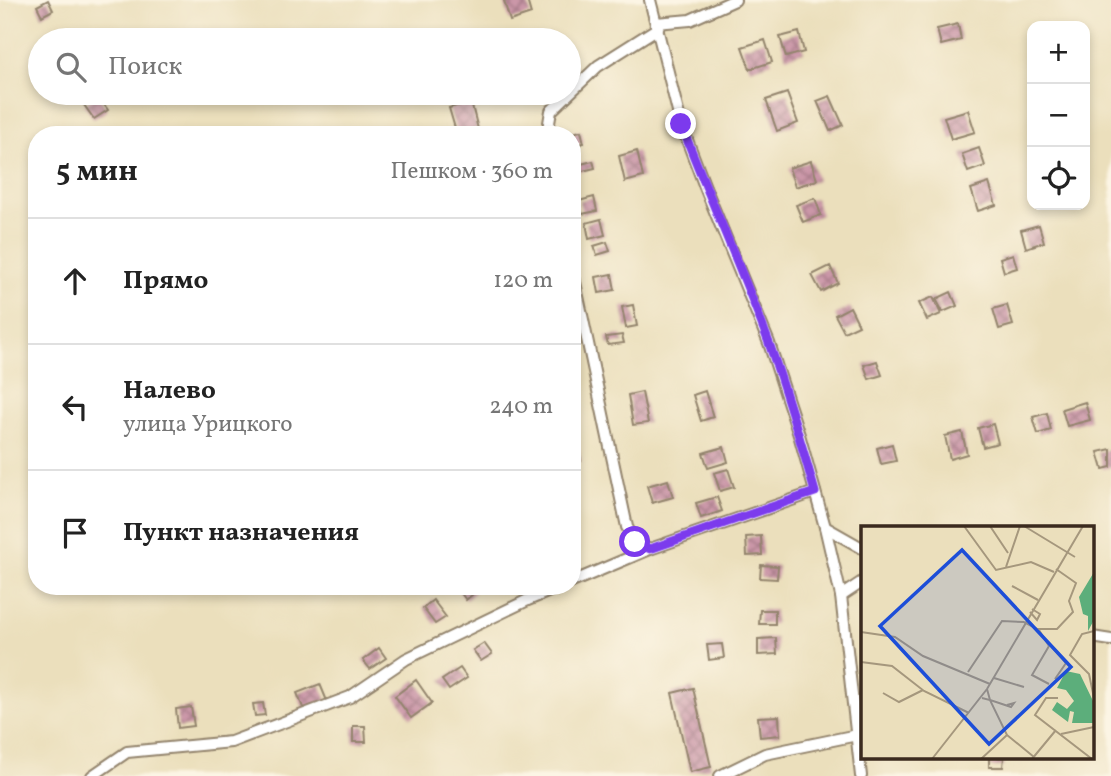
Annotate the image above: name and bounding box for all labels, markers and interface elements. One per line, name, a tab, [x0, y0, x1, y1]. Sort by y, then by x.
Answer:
map controls	[1027, 21, 1090, 210]
button: +	[1027, 21, 1090, 84]
search box	[28, 28, 581, 105]
icon: search	[52, 48, 90, 86]
text: Поиск	[108, 49, 182, 85]
button: −	[1027, 84, 1090, 147]
route end	[665, 108, 696, 139]
button: locate	[1027, 147, 1090, 210]
text: 5 мин	[56, 151, 138, 193]
text: Пешком · 360 m	[390, 156, 553, 188]
icon: ahead	[56, 262, 94, 300]
text: Прямо	[123, 263, 208, 299]
text: 120 m	[493, 265, 553, 297]
text: Налево	[123, 373, 216, 409]
icon: left	[56, 388, 94, 426]
text: 240 m	[489, 391, 553, 423]
text: улица Урицкого	[123, 409, 293, 441]
icon: arrive	[56, 514, 94, 552]
text: Пункт назначения	[123, 515, 359, 551]
route start	[619, 526, 650, 557]
inset map	[861, 526, 1094, 758]

